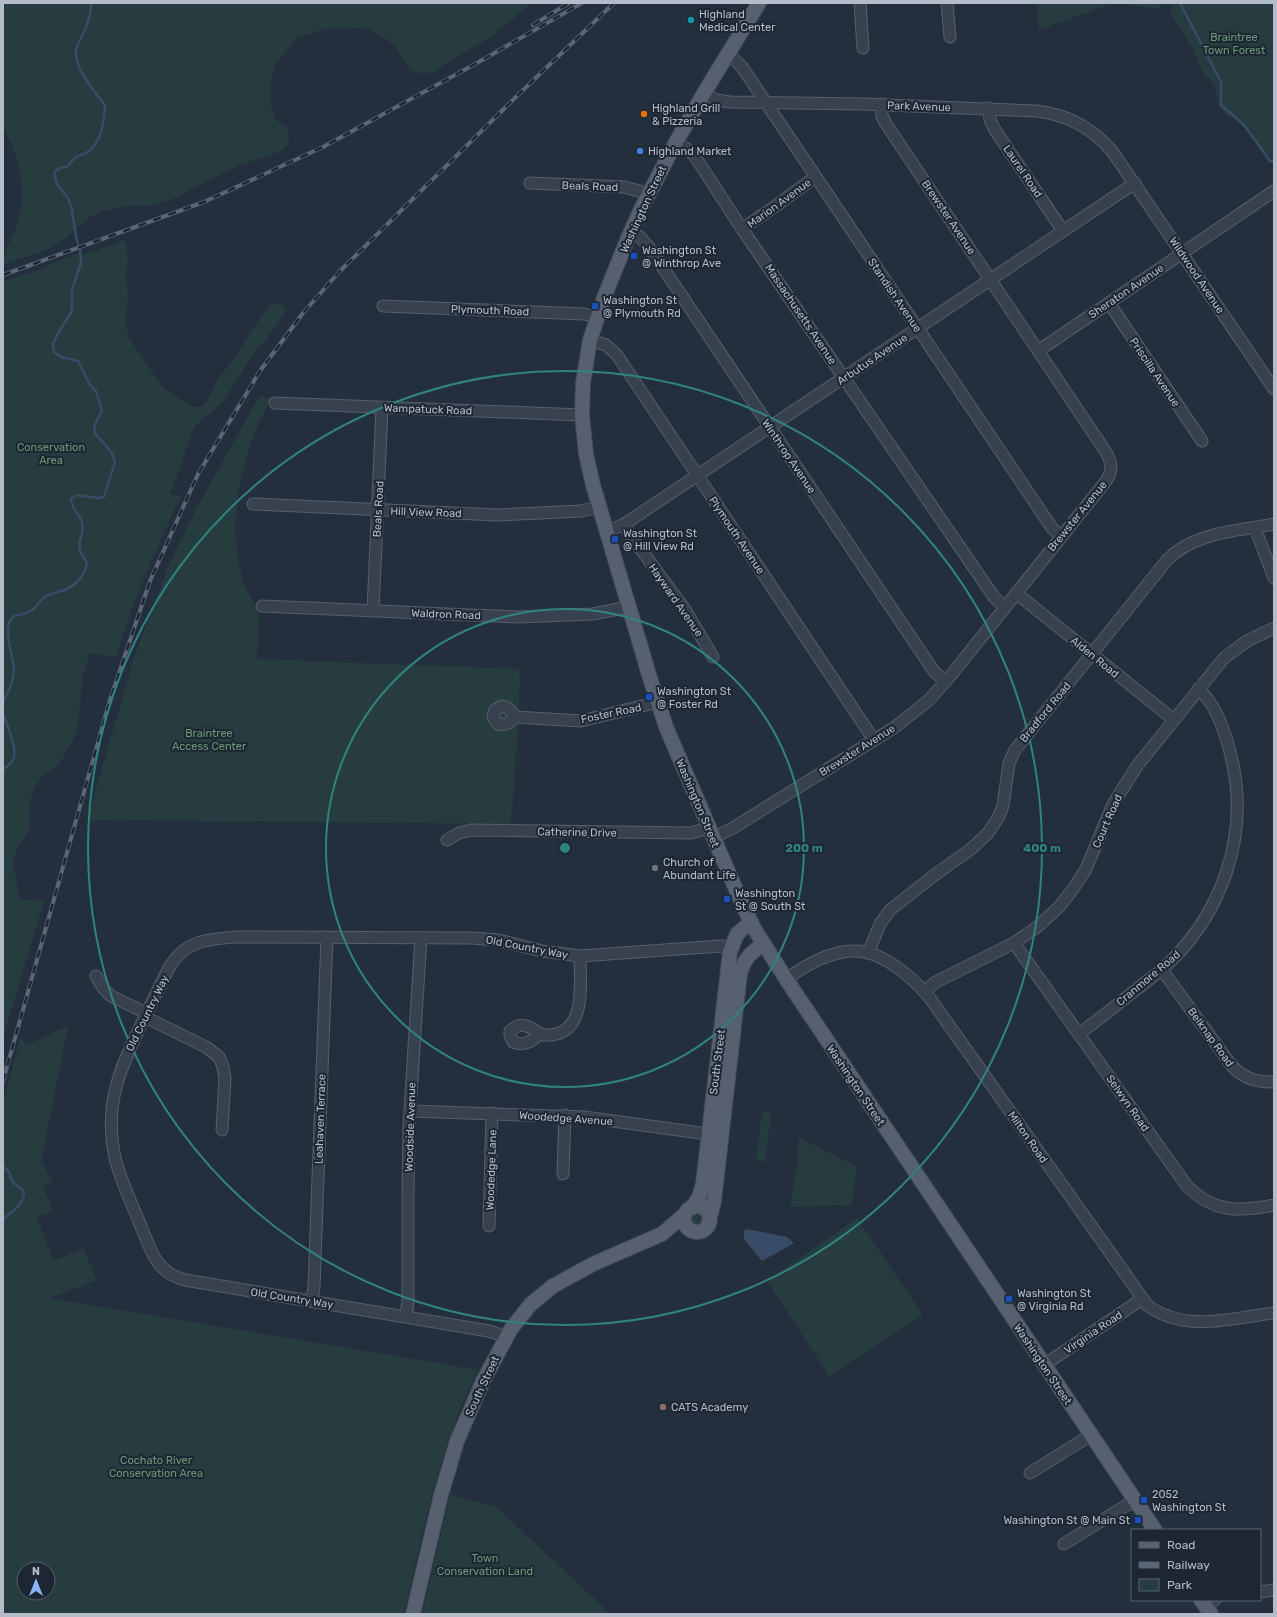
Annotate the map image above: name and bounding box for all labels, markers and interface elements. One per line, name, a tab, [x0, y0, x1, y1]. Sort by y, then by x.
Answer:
place label: Highland Medical Center	[699, 8, 776, 34]
marker: Highland Medical Center	[686, 15, 696, 25]
park label: Braintree Town Forest	[1203, 31, 1266, 57]
street label: Park Avenue	[887, 99, 951, 114]
place label: Highland Grill & Pizzeria	[652, 102, 720, 128]
marker: Highland Grill & Pizzeria	[639, 109, 649, 119]
street label: Laurel Road	[1000, 143, 1045, 200]
place label: Highland Market	[648, 145, 732, 158]
marker: Highland Market	[635, 146, 645, 156]
street label: Washington Street	[618, 163, 670, 255]
street label: Marion Avenue	[745, 176, 814, 231]
street label: Brewster Avenue	[919, 178, 978, 257]
street label: Beals Road	[561, 179, 619, 194]
street label: Wildwood Avenue	[1166, 235, 1227, 316]
place label: Washington St @ Winthrop Ave	[642, 244, 721, 270]
marker: Washington St @ Winthrop Ave	[629, 251, 639, 261]
street label: Standish Avenue	[865, 256, 924, 335]
street label: Sheraton Avenue	[1086, 261, 1166, 321]
street label: Massachusetts Avenue	[762, 262, 839, 367]
place label: Washington St @ Plymouth Rd	[603, 294, 681, 320]
marker: Washington St @ Plymouth Rd	[590, 301, 600, 311]
street label: Plymouth Road	[451, 303, 529, 318]
street label: Arbutus Avenue	[835, 331, 910, 388]
street label: Priscilla Avenue	[1127, 335, 1183, 409]
street label: Wampatuck Road	[384, 401, 472, 418]
street label: Winthrop Avenue	[759, 417, 818, 496]
park label: Conservation Area	[17, 441, 85, 467]
street label: Brewster Avenue	[1045, 478, 1110, 554]
street label: Beals Road	[371, 480, 386, 538]
street label: Plymouth Avenue	[706, 494, 767, 576]
street label: Hill View Road	[390, 505, 462, 520]
place label: Washington St @ Hill View Rd	[623, 527, 698, 553]
marker: Washington St @ Hill View Rd	[610, 534, 620, 544]
street label: Hayward Avenue	[646, 561, 706, 639]
street label: Waldron Road	[411, 607, 481, 622]
street label: Alden Road	[1068, 634, 1121, 681]
street label: Bradford Road	[1017, 680, 1074, 745]
place label: Washington St @ Foster Rd	[657, 685, 732, 711]
marker: Washington St @ Foster Rd	[644, 692, 654, 702]
street label: Foster Road	[580, 701, 642, 726]
street label: Brewster Avenue	[817, 722, 898, 779]
park label: Braintree Access Center	[172, 727, 247, 753]
street label: Washington Street	[673, 757, 722, 850]
street label: Court Road	[1090, 792, 1125, 850]
street label: Catherine Drive	[537, 825, 617, 840]
centre of rings	[558, 841, 572, 855]
text: 200 m	[785, 841, 823, 855]
text: 400 m	[1023, 841, 1061, 855]
place label: Church of Abundant Life	[663, 856, 736, 882]
marker: Church of Abundant Life	[650, 863, 660, 873]
place label: Washington St @ South St	[735, 887, 806, 913]
marker: Washington St @ South St	[722, 894, 732, 904]
street label: Old Country Way	[485, 933, 569, 962]
street label: Cranmore Road	[1114, 948, 1183, 1009]
street label: Old Country Way	[123, 973, 172, 1054]
street label: Belknap Road	[1185, 1005, 1236, 1069]
street label: South Street	[707, 1028, 728, 1095]
street label: Washington Street	[824, 1042, 888, 1129]
street label: Selwyn Road	[1103, 1073, 1152, 1134]
street label: Leahaven Terrace	[312, 1074, 329, 1164]
street label: Woodside Avenue	[402, 1082, 419, 1172]
street label: Woodedge Avenue	[519, 1109, 613, 1128]
street label: Milton Road	[1005, 1109, 1050, 1166]
street label: Woodedge Lane	[484, 1129, 499, 1211]
street label: Old Country Way	[250, 1286, 334, 1311]
place label: Washington St @ Virginia Rd	[1017, 1287, 1092, 1313]
marker: Washington St @ Virginia Rd	[1004, 1294, 1014, 1304]
street label: Virginia Road	[1062, 1308, 1125, 1357]
street label: Washington Street	[1011, 1321, 1075, 1408]
street label: South Street	[463, 1353, 502, 1419]
place label: CATS Academy	[671, 1401, 748, 1414]
marker: CATS Academy	[658, 1402, 668, 1412]
park label: Cochato River Conservation Area	[109, 1454, 203, 1480]
place label: 2052 Washington St	[1152, 1488, 1227, 1514]
marker: 2052 Washington St	[1139, 1495, 1149, 1505]
place label: Washington St @ Main St	[1004, 1514, 1131, 1527]
marker: Washington St @ Main St	[1133, 1515, 1143, 1525]
legend	[1131, 1529, 1261, 1601]
text: Road	[1167, 1538, 1195, 1552]
park label: Town Conservation Land	[437, 1552, 533, 1578]
text: Railway	[1167, 1558, 1210, 1572]
north arrow	[16, 1561, 56, 1601]
text: N	[32, 1565, 40, 1578]
text: Park	[1167, 1578, 1193, 1592]

